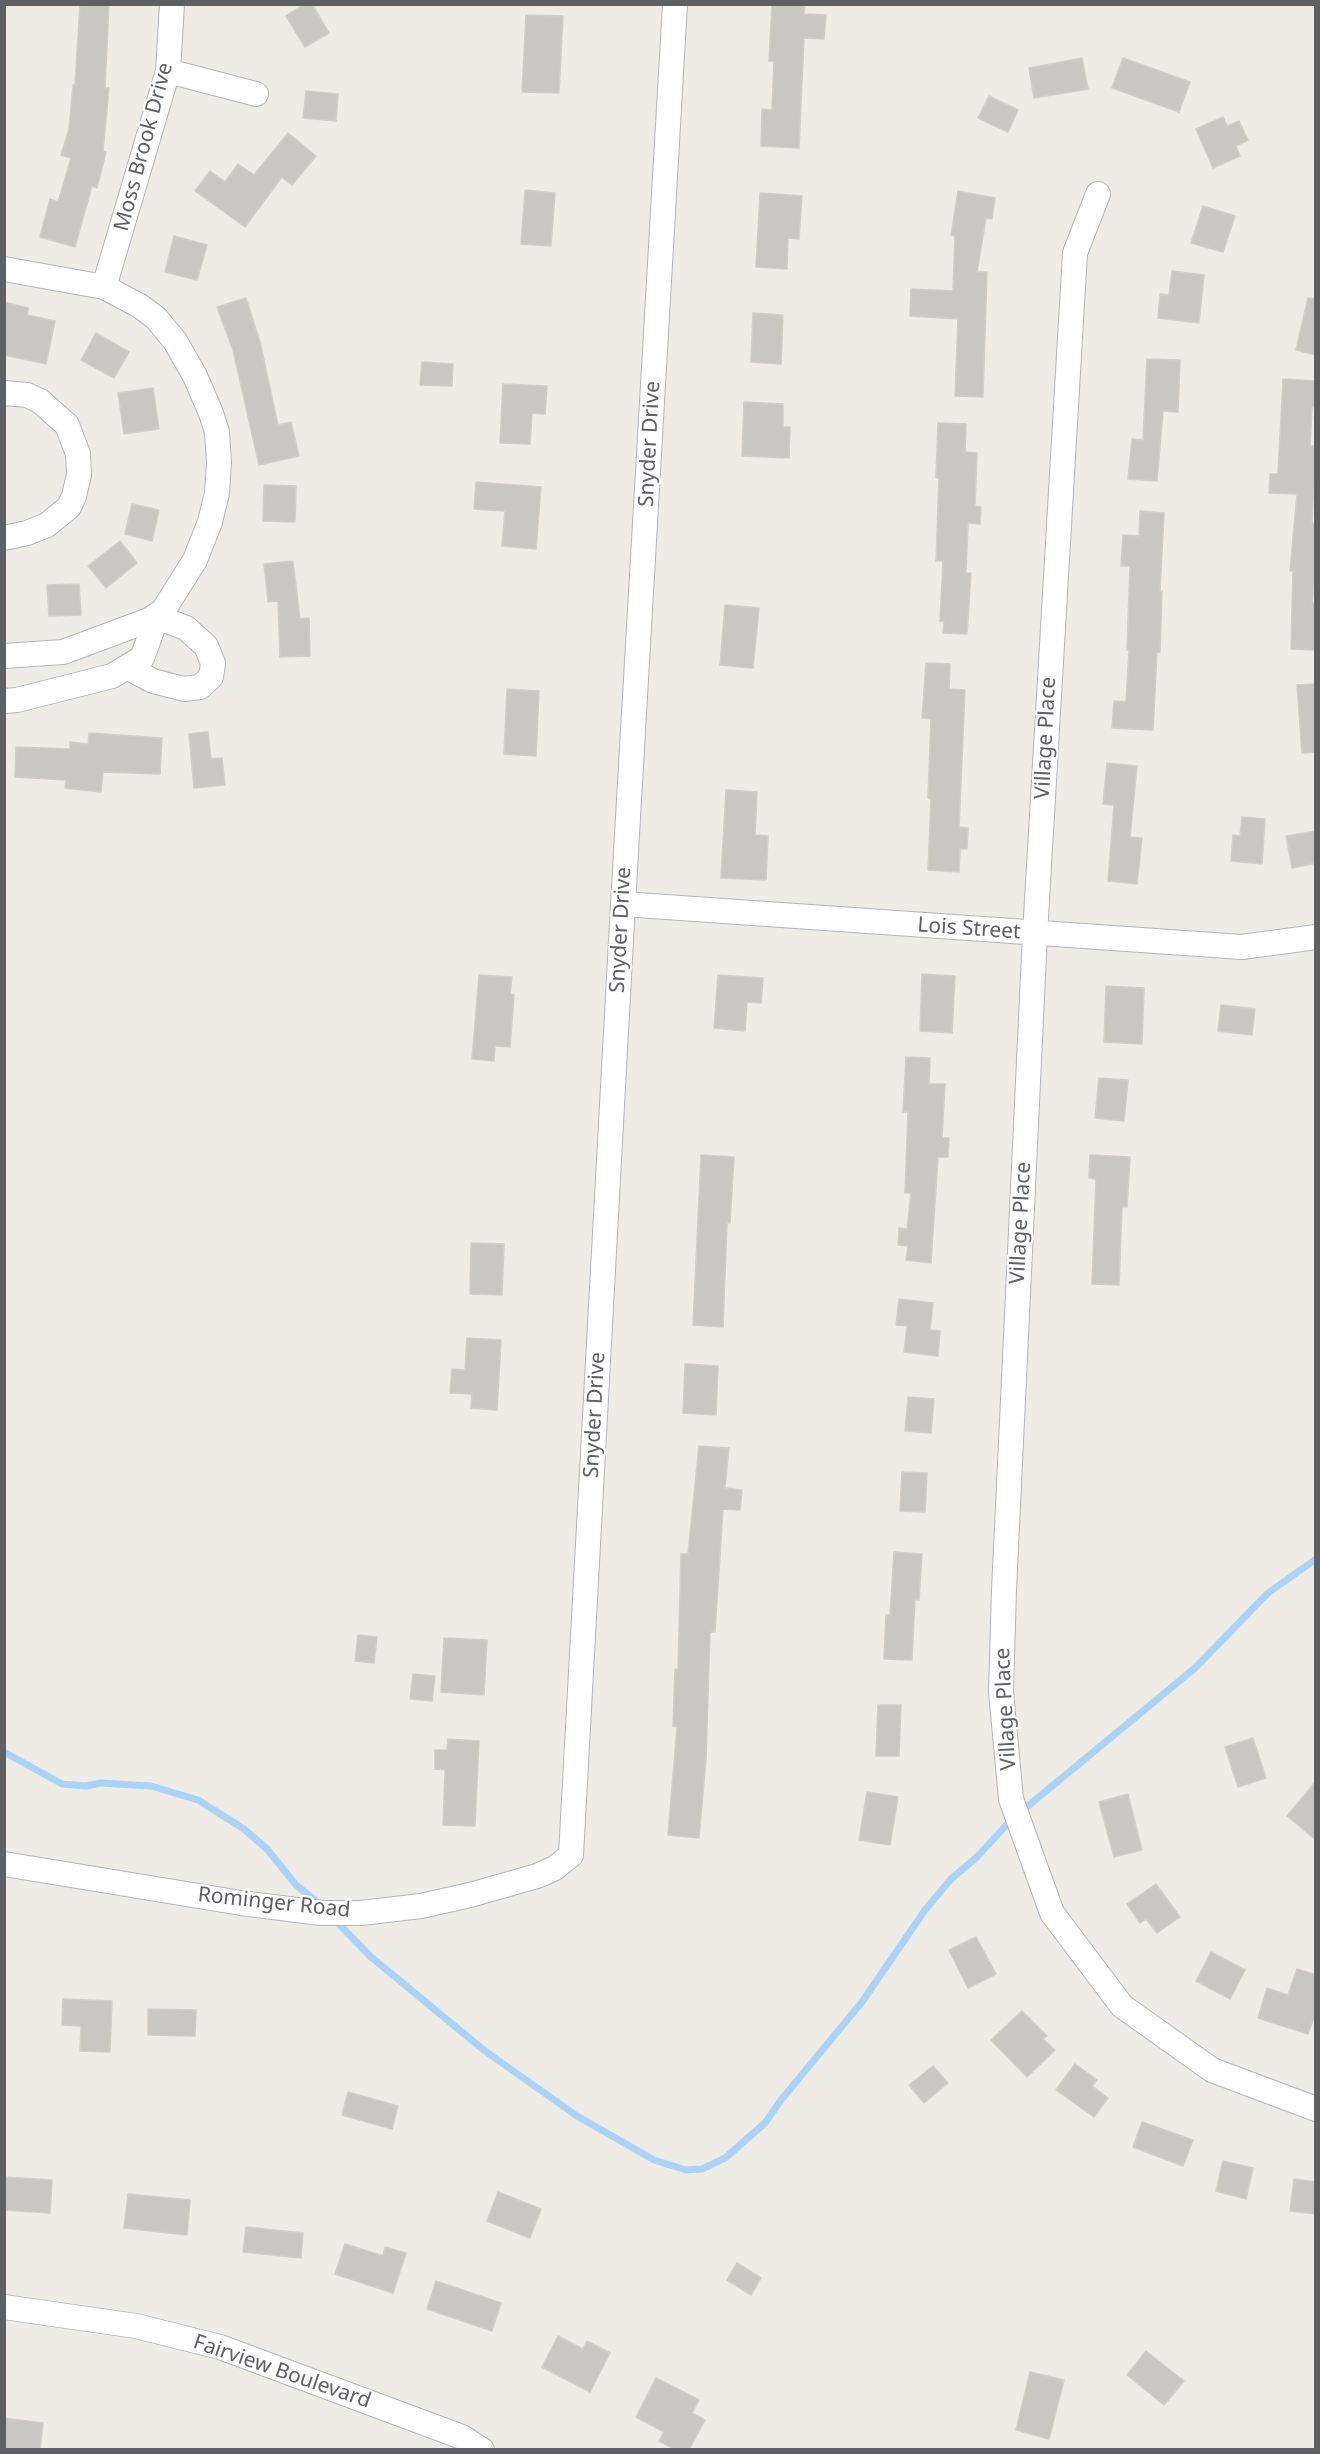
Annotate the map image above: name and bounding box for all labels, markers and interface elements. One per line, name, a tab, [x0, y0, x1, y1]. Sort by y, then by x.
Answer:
street label: Moss Brook Drive	[109, 60, 179, 234]
street label: Snyder Drive	[634, 380, 666, 508]
street label: Village Place	[1030, 676, 1062, 800]
street label: Snyder Drive	[605, 866, 637, 994]
street label: Lois Street	[917, 913, 1021, 945]
street label: Village Place	[1005, 1161, 1037, 1285]
street label: Snyder Drive	[579, 1351, 611, 1479]
street label: Village Place	[990, 1647, 1022, 1771]
street label: Rominger Road	[197, 1882, 351, 1924]
street label: Fairview Boulevard	[190, 2330, 374, 2414]

